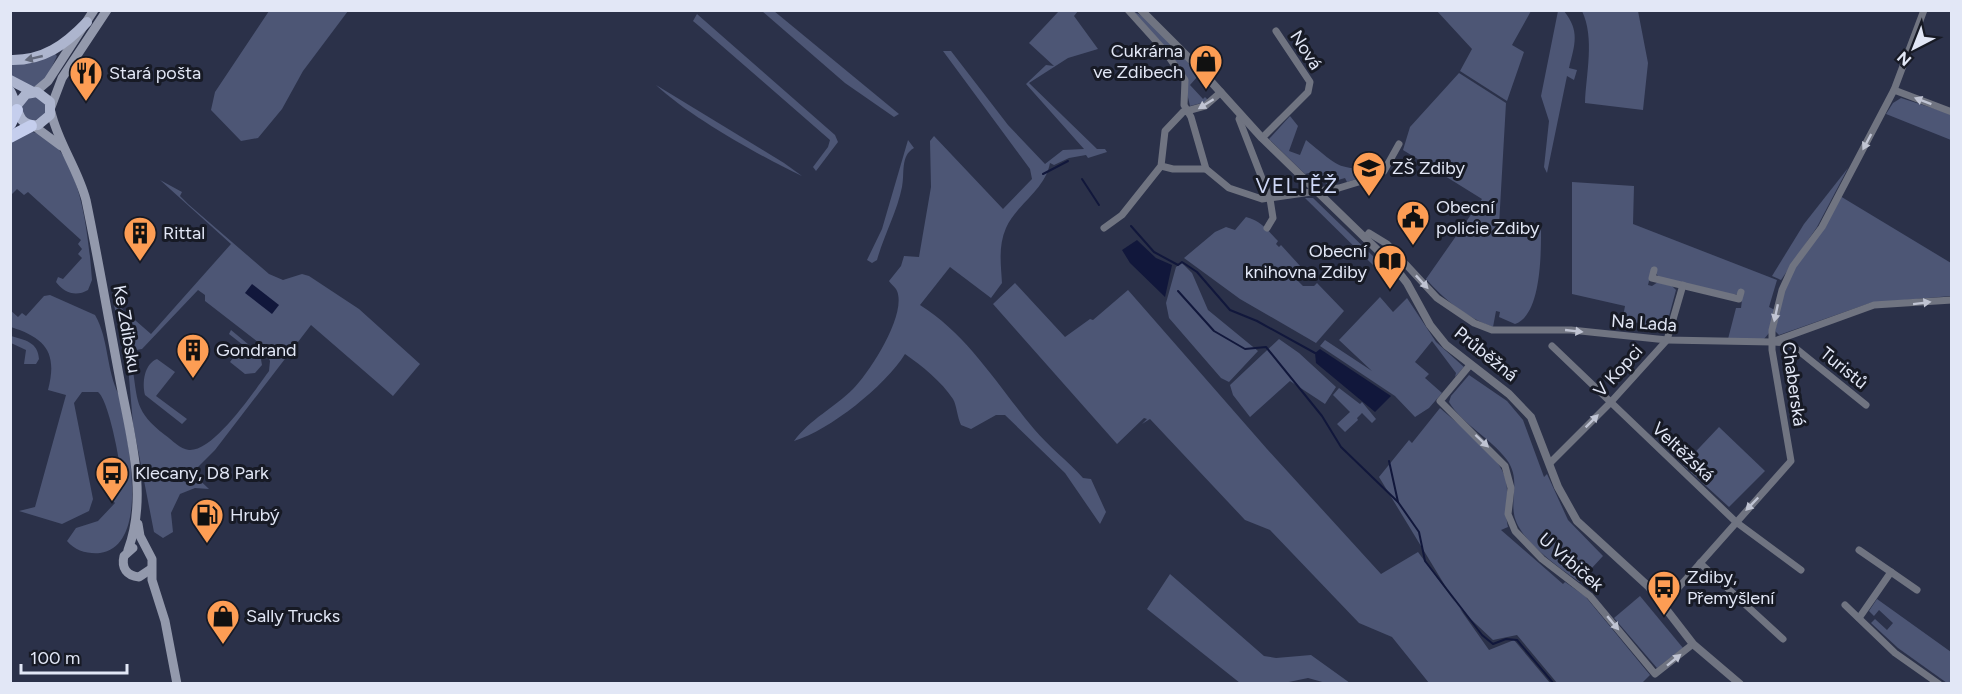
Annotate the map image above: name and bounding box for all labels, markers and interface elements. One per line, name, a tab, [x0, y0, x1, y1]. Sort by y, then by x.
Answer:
north arrow	[1884, 18, 1944, 78]
street label: Nová	[1285, 26, 1327, 74]
place label: Cukrárna ve Zdibech	[1093, 40, 1183, 83]
shop icon: Cukrárna ve Zdibech	[1188, 43, 1224, 90]
text: N	[1893, 48, 1915, 70]
one-way arrow	[24, 53, 43, 63]
restaurant icon: Stará pošta	[68, 55, 104, 102]
place label: Stará pošta	[109, 62, 201, 84]
one-way arrow	[1914, 96, 1932, 105]
one-way arrow	[1197, 98, 1214, 109]
one-way arrow	[1862, 133, 1872, 150]
school or university icon: ZŠ Zdiby	[1351, 150, 1387, 197]
place label: ZŠ Zdiby	[1392, 157, 1466, 179]
district label: VELTĚŽ	[1256, 173, 1338, 198]
place label: Obecní policie Zdiby	[1436, 196, 1540, 239]
public building icon: Obecní policie Zdiby	[1395, 199, 1431, 246]
building icon: Rittal	[122, 215, 158, 262]
place label: Rittal	[163, 222, 205, 244]
place label: Obecní knihovna Zdiby	[1245, 240, 1368, 283]
library icon: Obecní knihovna Zdiby	[1372, 243, 1408, 290]
one-way arrow	[1415, 275, 1429, 290]
street label: Ke Zdibsku	[108, 283, 146, 375]
one-way arrow	[1912, 298, 1931, 308]
one-way arrow	[1771, 304, 1780, 323]
street label: Na Lada	[1610, 310, 1678, 336]
street label: Průběžná	[1450, 322, 1522, 386]
one-way arrow	[1565, 326, 1584, 336]
building icon: Gondrand	[175, 332, 211, 379]
place label: Gondrand	[216, 339, 297, 361]
street label: V Kopci	[1589, 340, 1647, 402]
street label: Chaberská	[1777, 341, 1811, 427]
street label: Turistů	[1816, 342, 1872, 394]
one-way arrow	[1585, 415, 1599, 429]
street label: Veltěžská	[1647, 418, 1719, 486]
one-way arrow	[1475, 433, 1489, 447]
bus stop icon: Klecany, D8 Park	[94, 455, 130, 502]
place label: Klecany, D8 Park	[135, 462, 269, 484]
fuel station icon: Hrubý	[189, 497, 225, 544]
one-way arrow	[1746, 497, 1760, 511]
place label: Hrubý	[230, 504, 280, 526]
street label: U Vrbiček	[1534, 528, 1608, 596]
place label: Zdiby, Přemyšlení	[1687, 566, 1775, 609]
bus stop icon: Zdiby, Přemyšlení	[1646, 569, 1682, 616]
shop icon: Sally Trucks	[205, 598, 241, 645]
place label: Sally Trucks	[246, 605, 340, 627]
one-way arrow	[1606, 615, 1619, 630]
scale bar	[21, 637, 128, 675]
text: 100 m	[30, 647, 80, 669]
one-way arrow	[1667, 654, 1682, 667]

